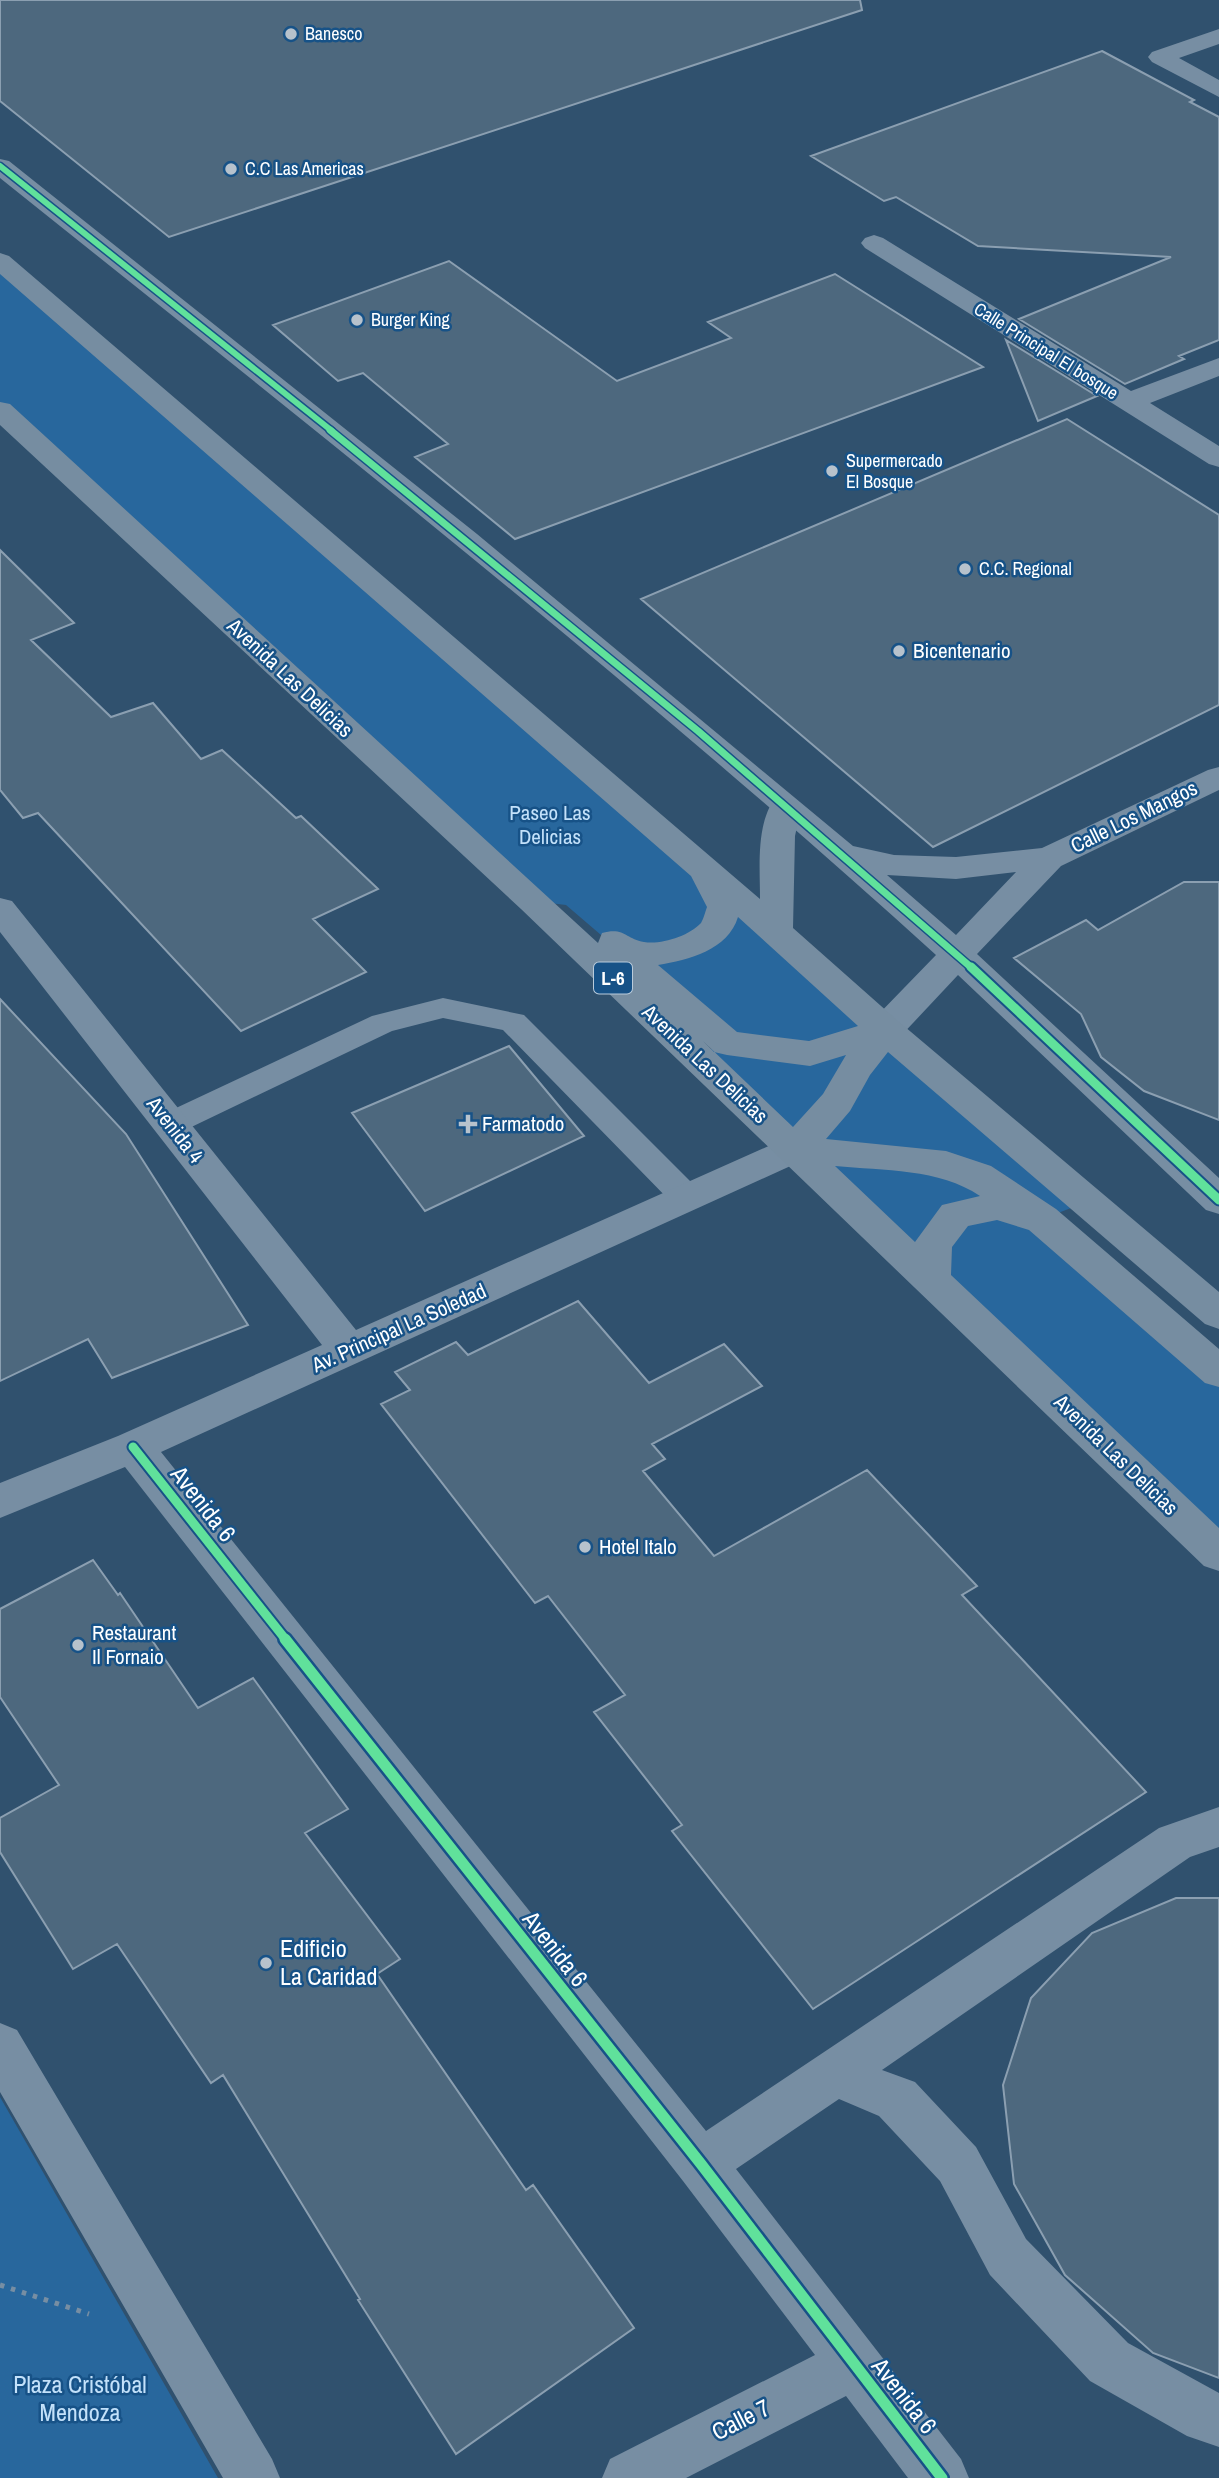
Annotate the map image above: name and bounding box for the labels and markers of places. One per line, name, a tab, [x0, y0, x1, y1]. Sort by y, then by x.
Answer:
place label: Banesco	[305, 21, 362, 46]
marker: Banesco	[283, 26, 299, 42]
place label: C.C Las Americas	[245, 156, 364, 181]
marker: C.C Las Americas	[223, 161, 239, 177]
place label: Burger King	[371, 307, 451, 332]
marker: Burger King	[349, 312, 365, 328]
place label: Supermercado El Bosque	[846, 448, 943, 494]
marker: Supermercado El Bosque	[824, 463, 840, 479]
place label: C.C. Regional	[979, 556, 1072, 581]
marker: C.C. Regional	[957, 561, 973, 577]
place label: Bicentenario	[913, 636, 1011, 665]
marker: Bicentenario	[891, 643, 907, 659]
place label: Farmatodo	[482, 1109, 564, 1138]
marker: Farmatodo	[460, 1116, 476, 1132]
place label: Hotel Italo	[599, 1532, 677, 1561]
marker: Hotel Italo	[577, 1539, 593, 1555]
place label: Restaurant Il Fornaio	[92, 1618, 176, 1671]
marker: Restaurant Il Fornaio	[70, 1637, 86, 1653]
place label: Edificio La Caridad	[280, 1932, 377, 1992]
marker: Edificio La Caridad	[258, 1955, 274, 1971]

